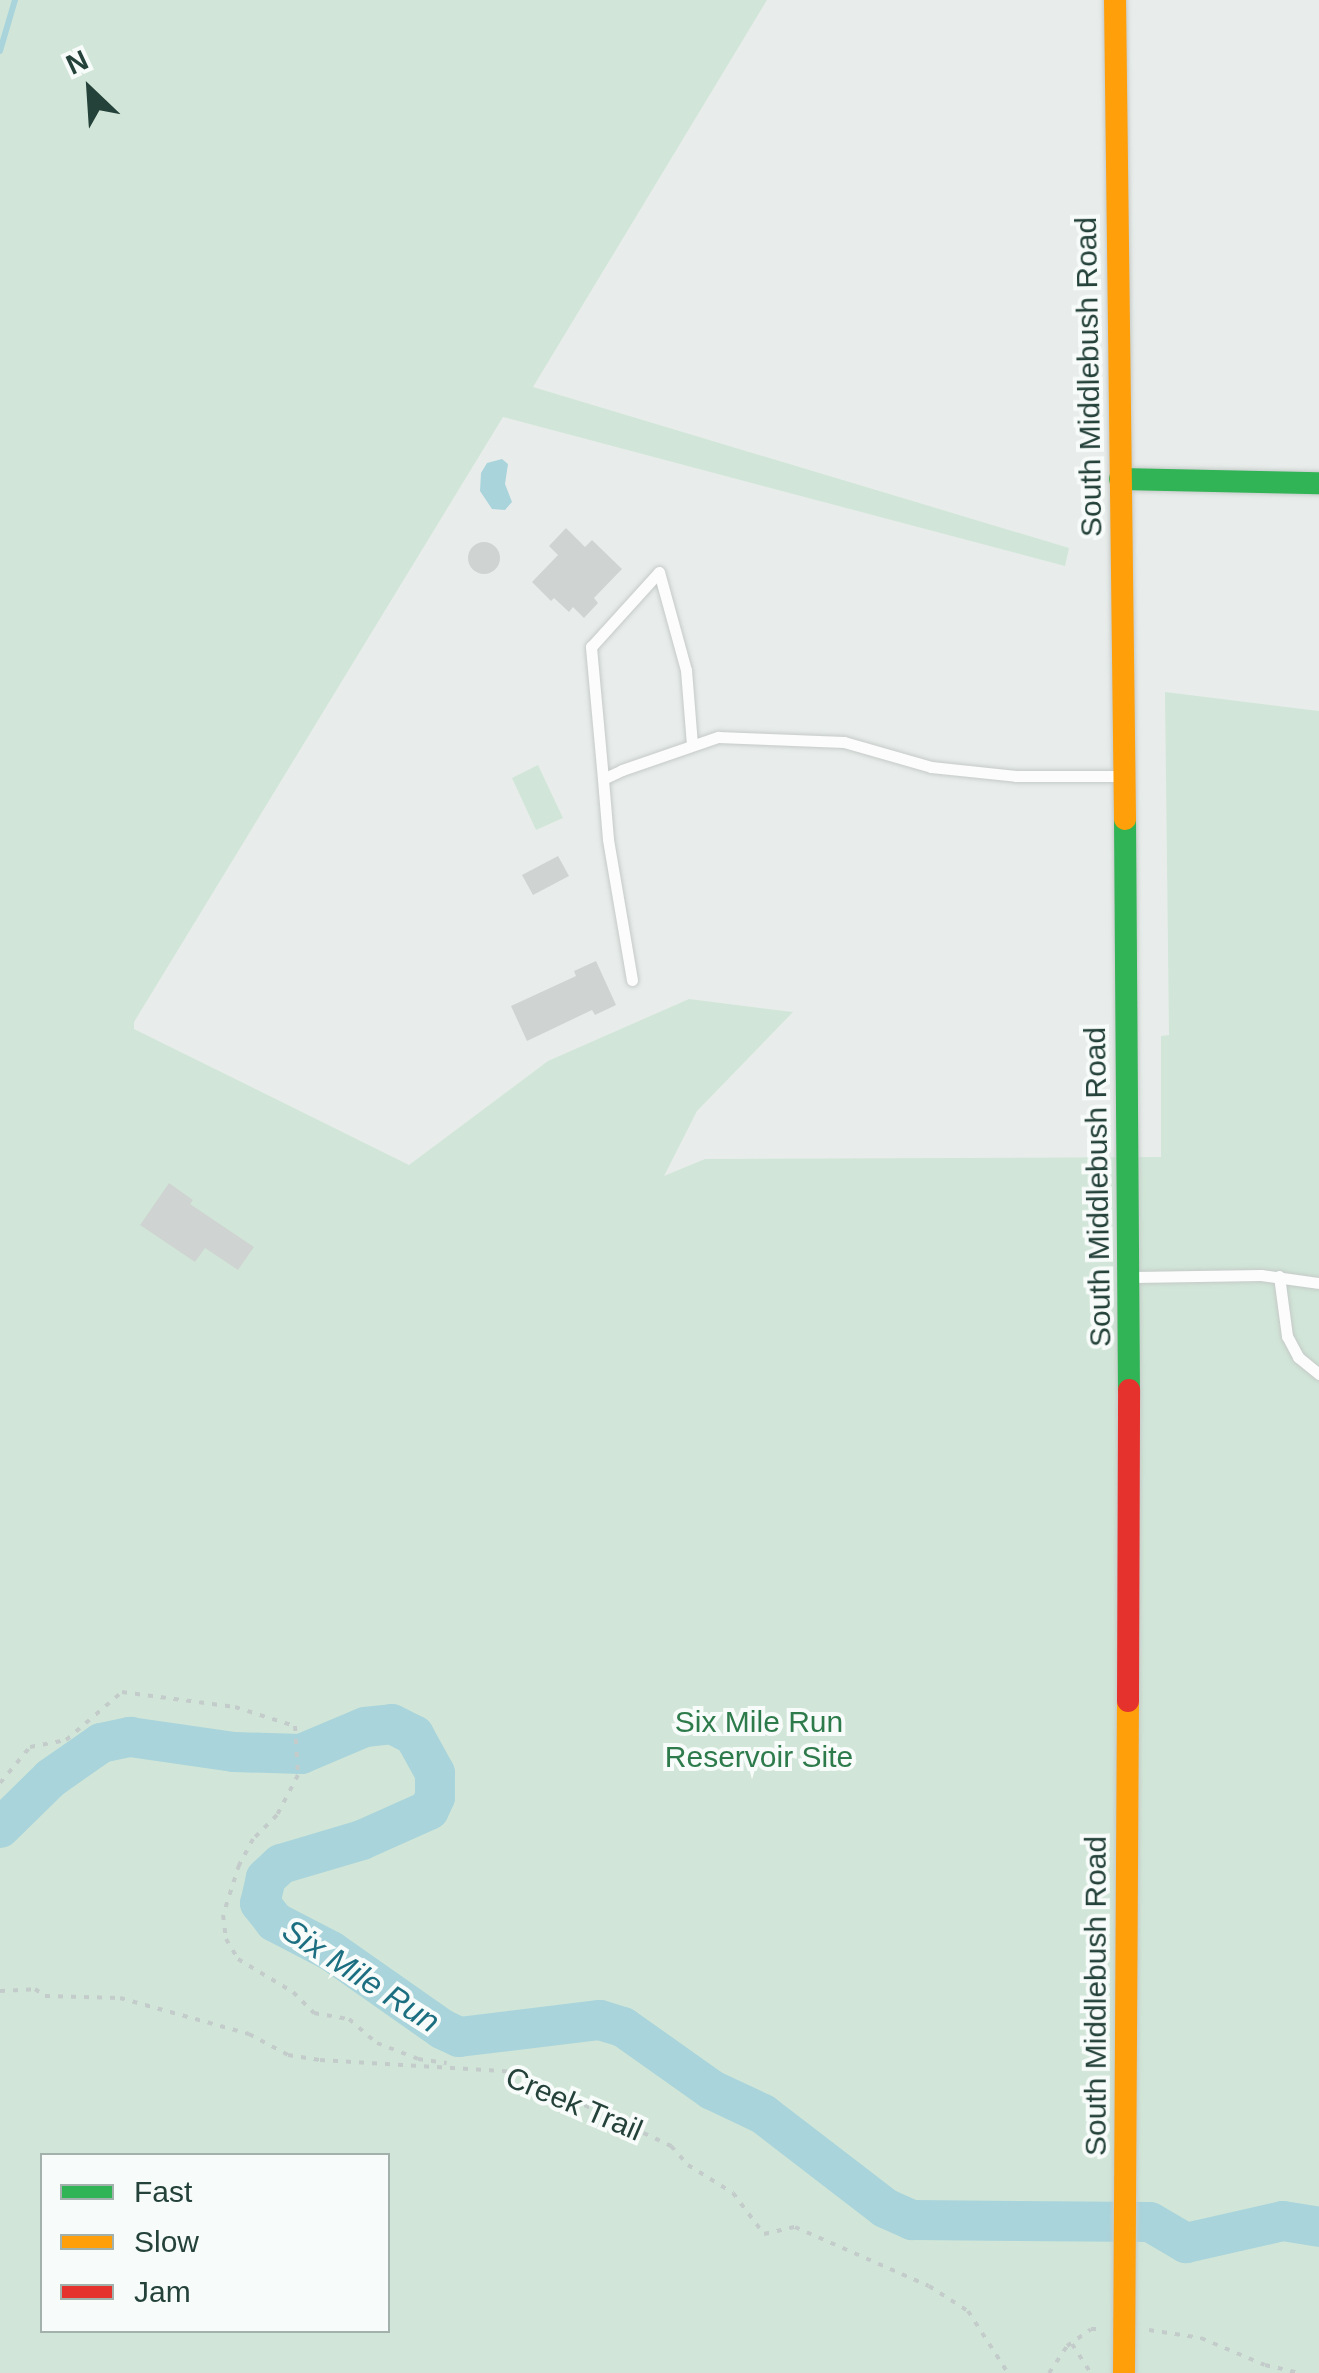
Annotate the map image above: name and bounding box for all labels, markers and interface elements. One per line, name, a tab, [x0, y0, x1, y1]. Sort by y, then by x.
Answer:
north arrow	[40, 40, 140, 140]
text: N	[61, 44, 93, 81]
street label: South Middlebush Road	[1068, 217, 1110, 537]
street label: South Middlebush Road	[1077, 1027, 1119, 1347]
park label: Six Mile Run Reservoir Site	[665, 1704, 853, 1774]
street label: South Middlebush Road	[1078, 1836, 1114, 2156]
water label: Six Mile Run	[275, 1911, 447, 2041]
street label: Creek Trail	[500, 2059, 648, 2149]
legend	[40, 2153, 390, 2333]
text: Fast	[134, 2175, 192, 2208]
text: Slow	[134, 2225, 199, 2258]
text: Jam	[134, 2275, 191, 2308]

